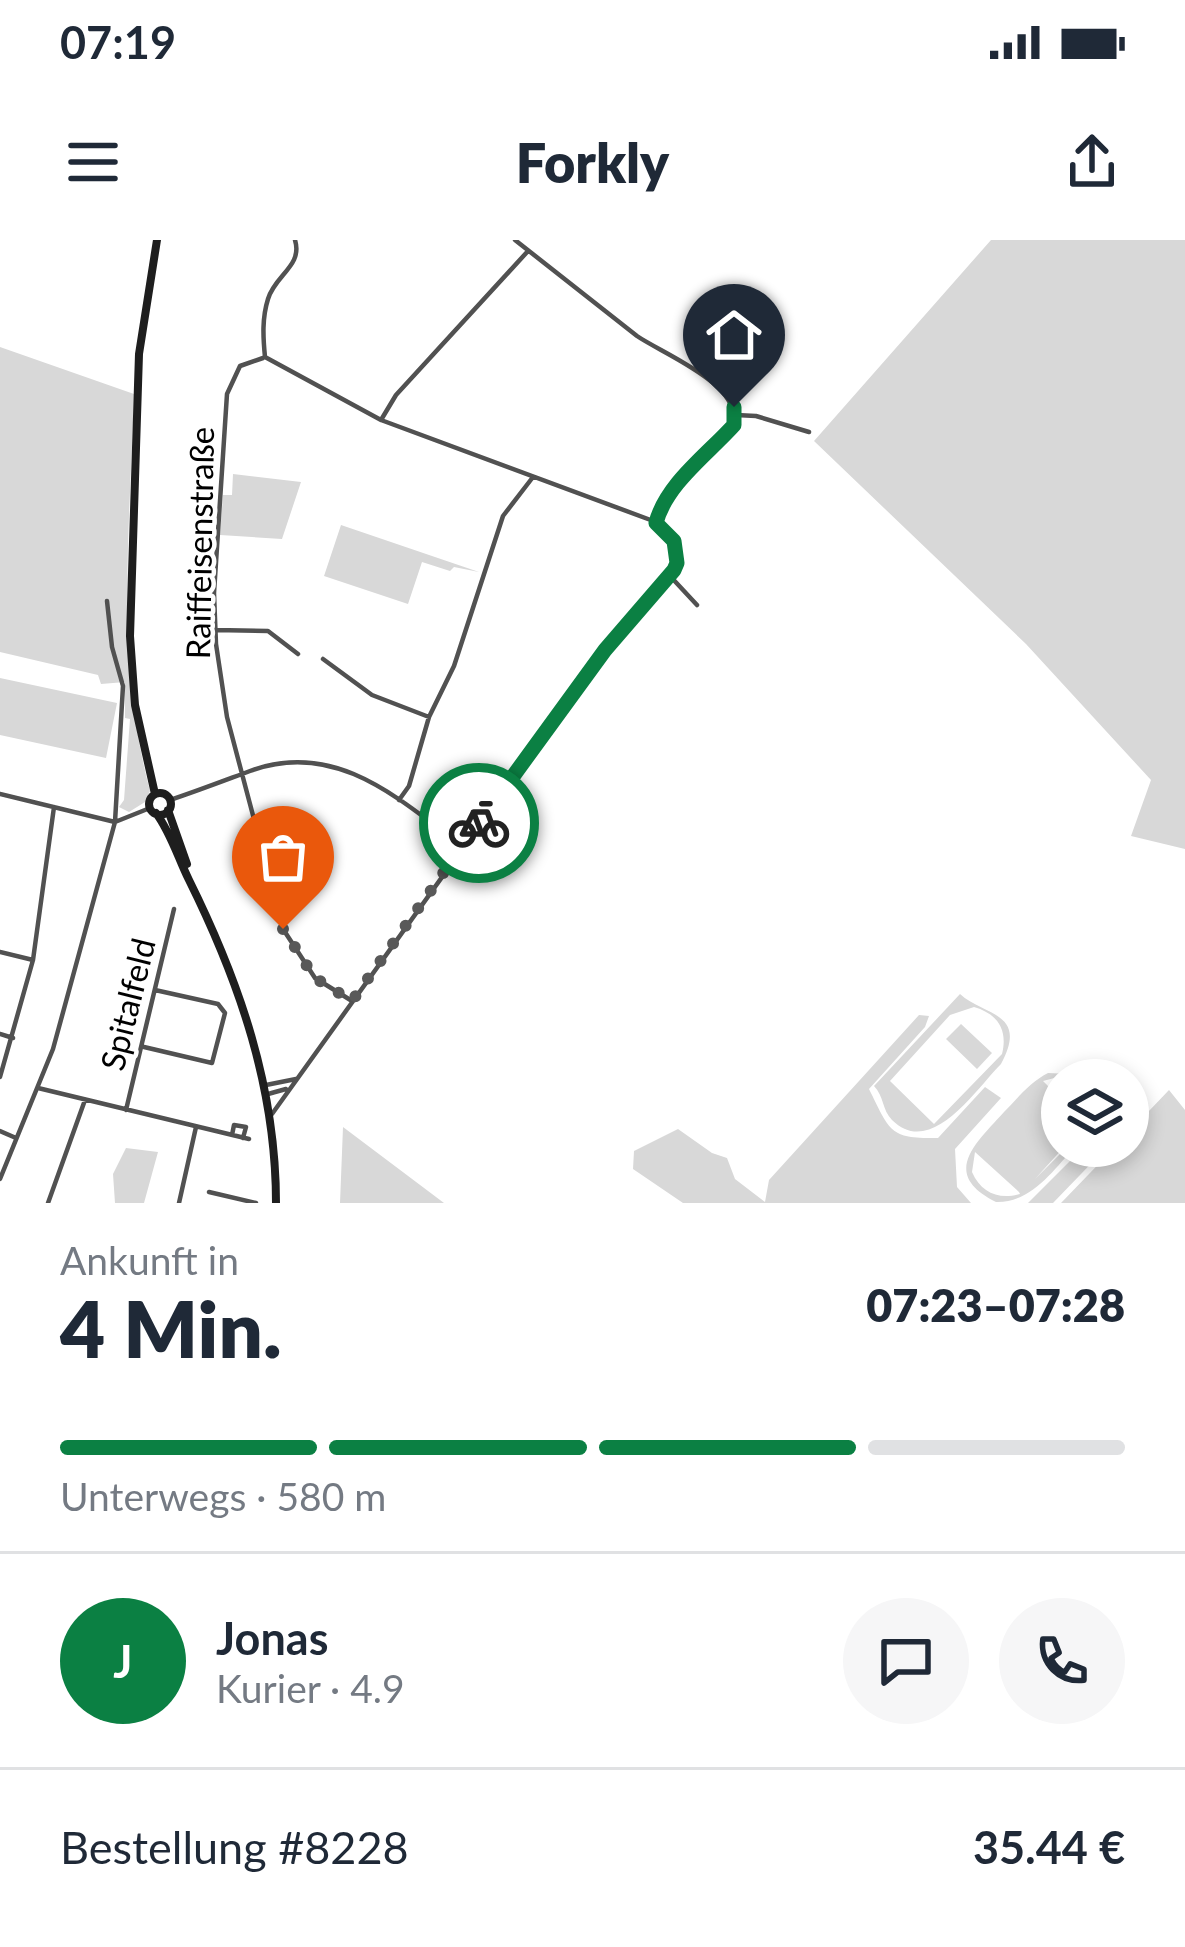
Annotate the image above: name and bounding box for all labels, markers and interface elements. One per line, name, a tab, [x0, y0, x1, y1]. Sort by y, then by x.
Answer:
text: 07:19	[60, 15, 176, 69]
icon: menu	[60, 129, 126, 195]
icon: share	[1059, 129, 1125, 195]
text: Forkly	[516, 130, 669, 195]
pin	[683, 284, 785, 407]
icon: home	[701, 302, 767, 368]
street label: Raiffeisenstraße	[177, 426, 221, 660]
courier	[419, 763, 539, 883]
icon: bike	[446, 790, 512, 856]
pin	[232, 806, 334, 929]
icon: bag	[250, 824, 316, 890]
street label: Spitalfeld	[91, 934, 163, 1074]
map controls	[1041, 1059, 1149, 1167]
button: layers	[1041, 1059, 1149, 1167]
text: Ankunft in	[60, 1237, 239, 1283]
text: 07:23–07:28	[866, 1278, 1125, 1332]
text: 4 Min.	[60, 1281, 282, 1375]
text: Unterwegs · 580 m	[60, 1473, 386, 1519]
button: chat	[843, 1598, 969, 1724]
button: phone	[999, 1598, 1125, 1724]
text: Jonas	[216, 1611, 328, 1665]
text: J	[113, 1634, 133, 1688]
text: Kurier · 4.9	[216, 1665, 405, 1711]
text: Bestellung #8228	[60, 1820, 409, 1874]
text: 35.44 €	[973, 1820, 1125, 1874]

